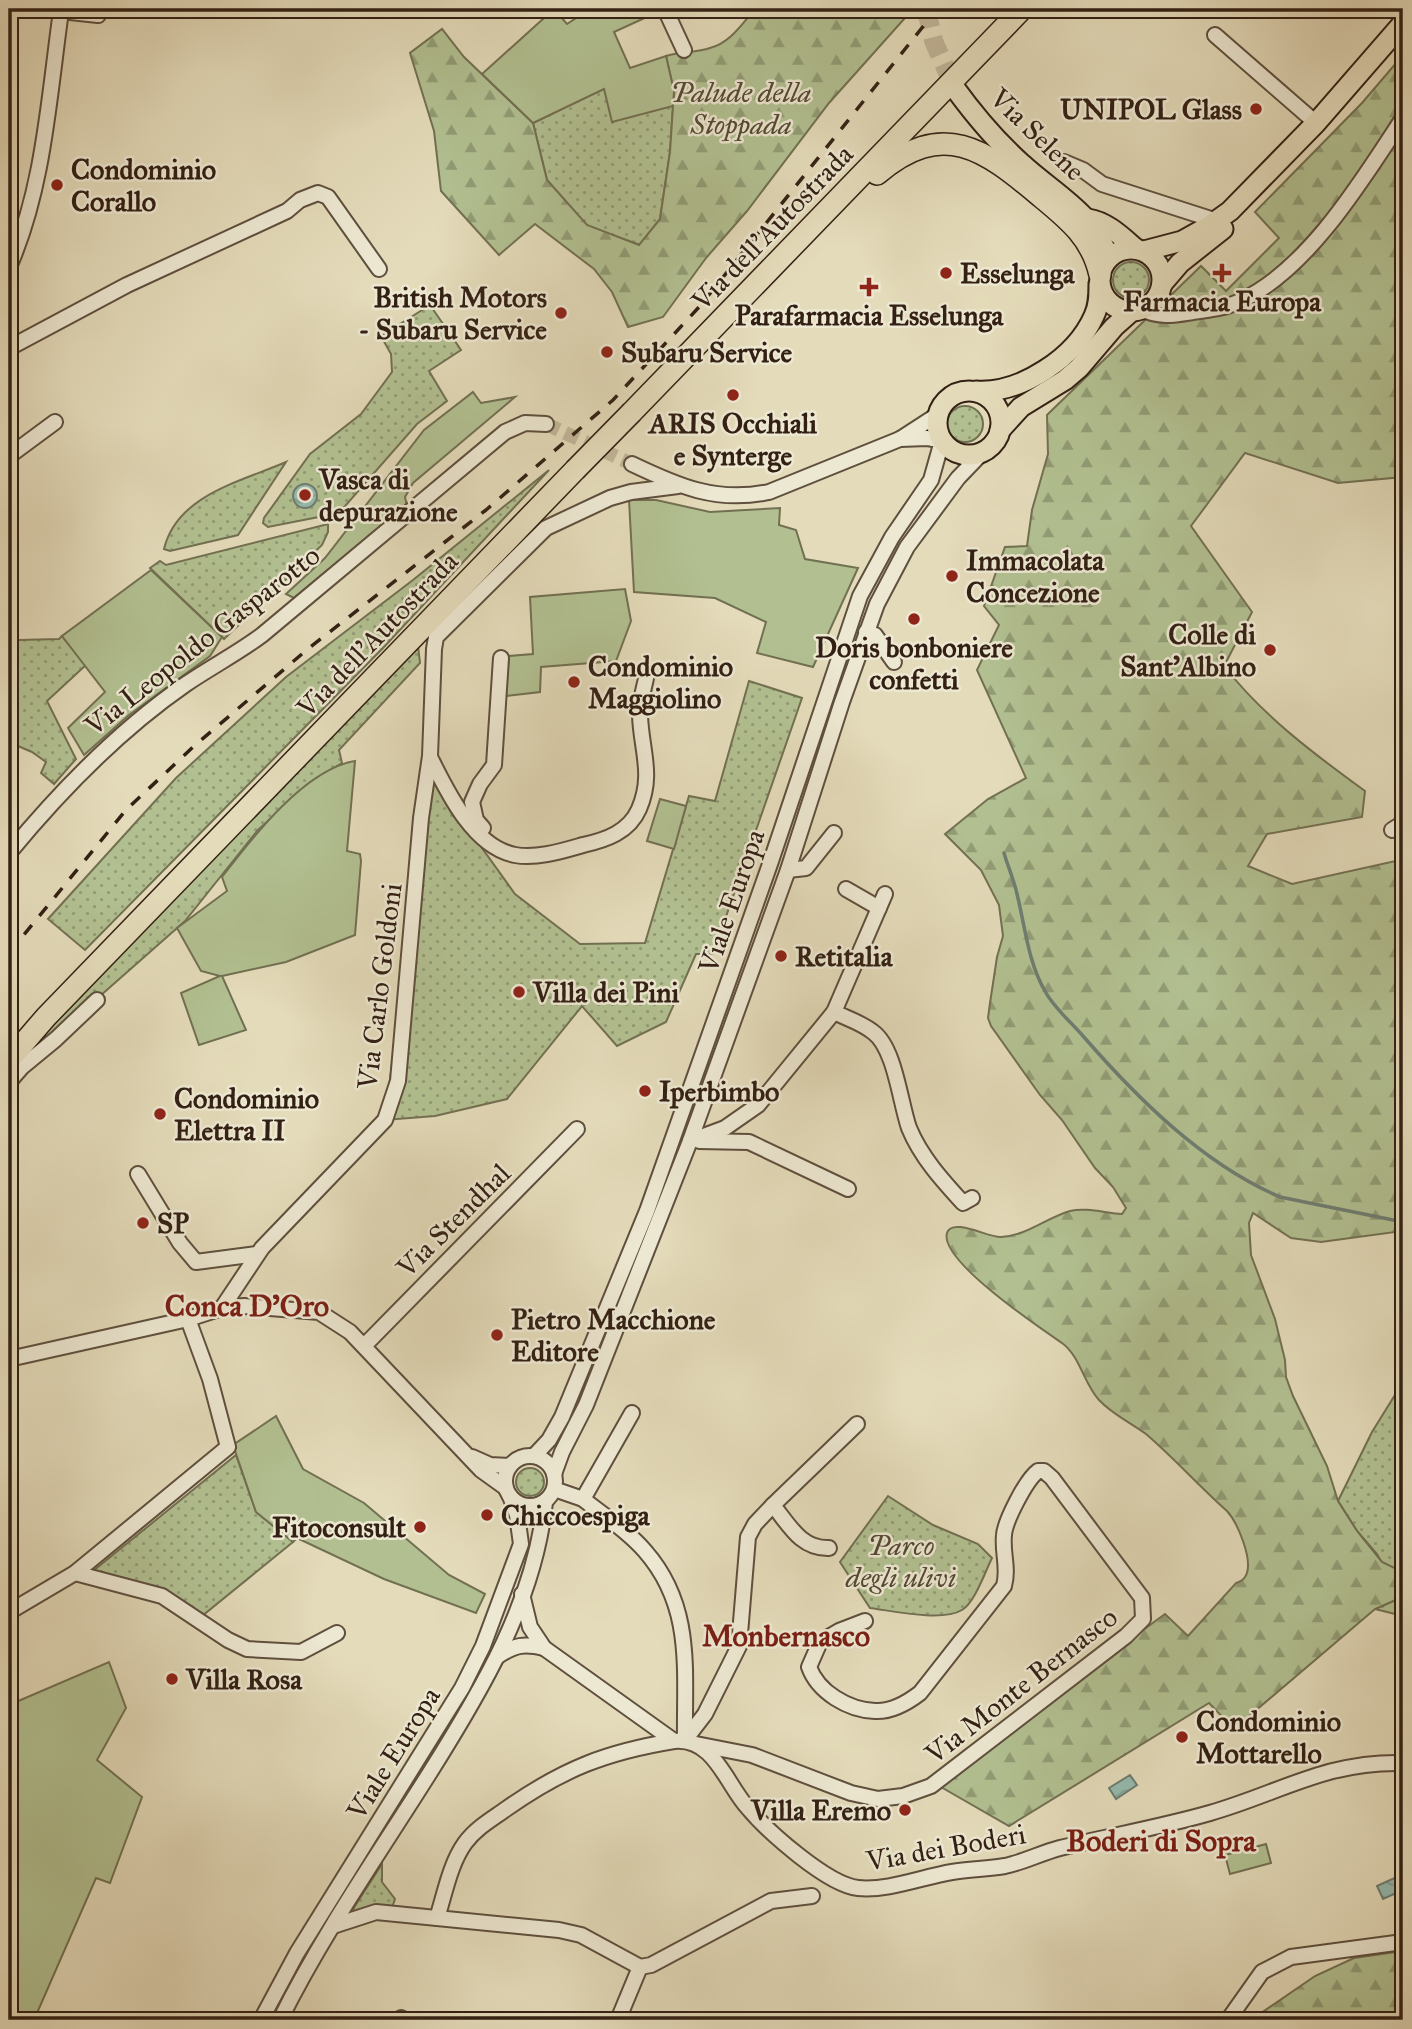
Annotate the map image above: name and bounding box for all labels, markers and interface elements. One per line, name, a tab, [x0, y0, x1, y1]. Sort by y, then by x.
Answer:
park label: Palude della Stoppada	[671, 75, 811, 142]
street label: Via Selene	[982, 80, 1093, 188]
place label: UNIPOL Glass	[1060, 92, 1242, 127]
marker: UNIPOL Glass	[1248, 101, 1264, 117]
street label: Via dell'Autostrada	[683, 137, 861, 319]
place label: Condominio Corallo	[71, 152, 216, 219]
marker: Condominio Corallo	[49, 177, 65, 193]
place label: Esselunga	[960, 256, 1076, 291]
marker: Esselunga	[938, 265, 954, 281]
marker: Farmacia Europa	[1214, 265, 1230, 281]
marker: Parafarmacia Esselunga	[861, 279, 877, 295]
place label: British Motors - Subaru Service	[358, 280, 547, 347]
place label: Farmacia Europa	[1123, 284, 1322, 319]
place label: Parafarmacia Esselunga	[735, 298, 1005, 333]
marker: British Motors - Subaru Service	[553, 305, 569, 321]
place label: Subaru Service	[621, 335, 793, 370]
marker: Subaru Service	[599, 344, 615, 360]
marker: ARIS Occhiali e Synterge	[725, 387, 741, 403]
place label: ARIS Occhiali e Synterge	[647, 406, 817, 473]
place label: Vasca di depurazione	[318, 462, 458, 529]
marker: Vasca di depurazione	[297, 487, 313, 503]
street label: Via Leopoldo Gasparotto	[77, 538, 327, 744]
place label: Immacolata Concezione	[966, 543, 1105, 610]
street label: Via dell'Autostrada	[288, 544, 466, 726]
marker: Immacolata Concezione	[944, 568, 960, 584]
marker: Doris bonboniere confetti	[906, 611, 922, 627]
place label: Colle di Sant'Albino	[1120, 617, 1256, 684]
place label: Doris bonboniere confetti	[815, 630, 1013, 697]
marker: Colle di Sant'Albino	[1262, 642, 1278, 658]
place label: Condominio Maggiolino	[588, 649, 733, 716]
marker: Condominio Maggiolino	[566, 674, 582, 690]
street label: Viale Europa	[690, 825, 772, 979]
street label: Via Carlo Goldoni	[349, 881, 410, 1092]
place label: Retitalia	[795, 939, 894, 974]
marker: Retitalia	[773, 948, 789, 964]
place label: Villa dei Pini	[532, 975, 679, 1010]
marker: Villa dei Pini	[511, 984, 527, 1000]
place label: Iperbimbo	[659, 1074, 779, 1109]
place label: Condominio Elettra II	[174, 1081, 319, 1148]
marker: Iperbimbo	[637, 1083, 653, 1099]
marker: Condominio Elettra II	[152, 1106, 168, 1122]
street label: Via Stendhal	[388, 1156, 518, 1285]
place label: SP	[157, 1206, 189, 1241]
marker: SP	[135, 1215, 151, 1231]
district label: Conca D'Oro	[165, 1288, 329, 1324]
place label: Pietro Macchione Editore	[511, 1302, 716, 1369]
marker: Pietro Macchione Editore	[489, 1327, 505, 1343]
place label: Chiccoespiga	[501, 1498, 651, 1533]
marker: Chiccoespiga	[479, 1507, 495, 1523]
place label: Fitoconsult	[272, 1510, 406, 1545]
marker: Fitoconsult	[412, 1519, 428, 1535]
park label: Parco degli ulivi	[845, 1528, 956, 1595]
street label: Via Monte Bernasco	[917, 1599, 1124, 1772]
district label: Monbernasco	[702, 1618, 870, 1654]
place label: Villa Rosa	[185, 1662, 303, 1697]
marker: Villa Rosa	[164, 1671, 180, 1687]
street label: Viale Europa	[338, 1680, 448, 1827]
place label: Condominio Mottarello	[1196, 1704, 1341, 1771]
marker: Condominio Mottarello	[1174, 1729, 1190, 1745]
place label: Villa Eremo	[750, 1793, 891, 1828]
marker: Villa Eremo	[897, 1802, 913, 1818]
street label: Via dei Boderi	[863, 1816, 1029, 1879]
district label: Boderi di Sopra	[1066, 1823, 1257, 1859]

